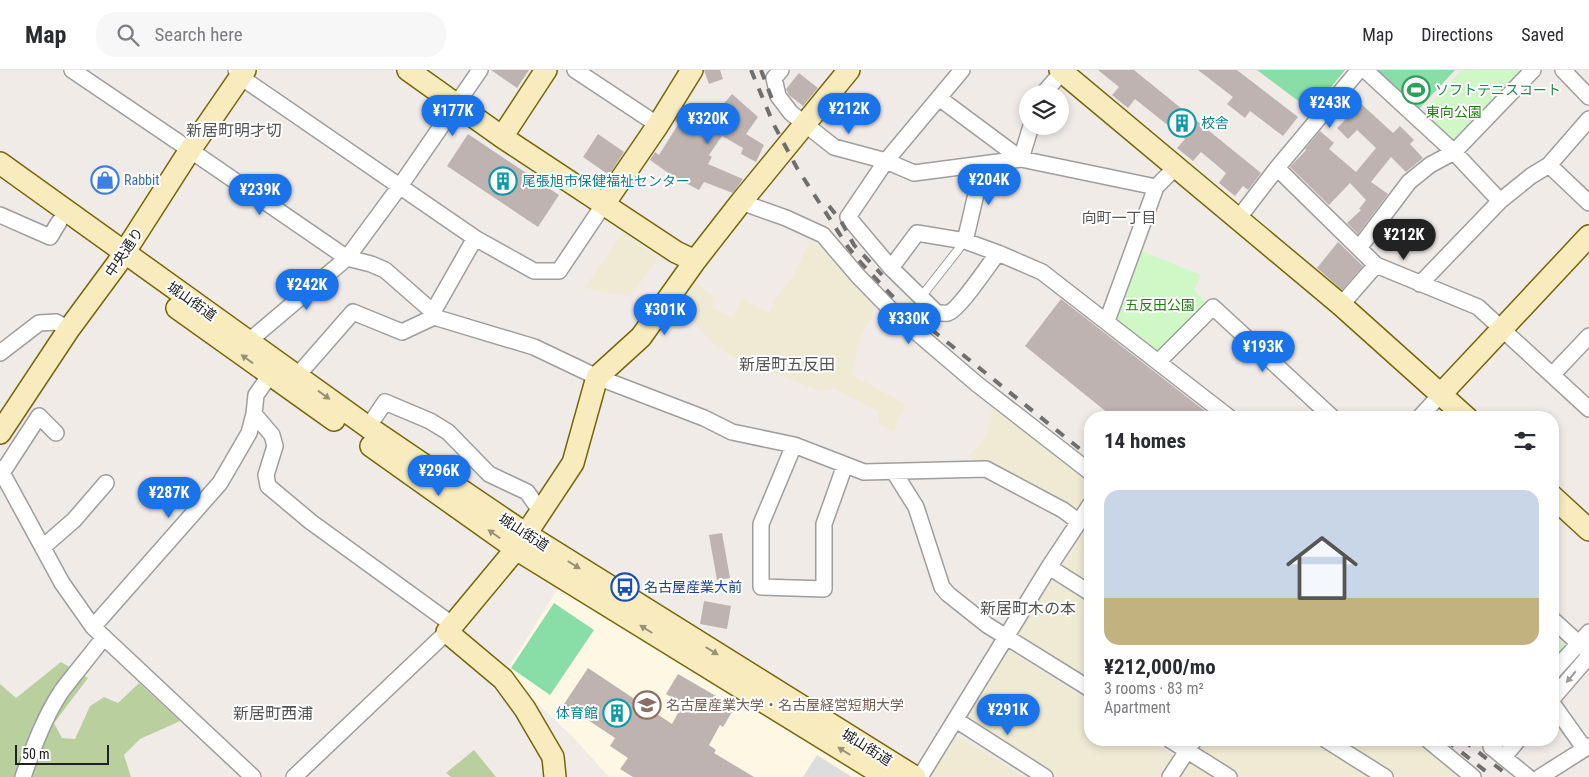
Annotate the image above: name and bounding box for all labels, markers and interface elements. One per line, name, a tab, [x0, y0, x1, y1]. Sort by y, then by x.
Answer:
search box	[96, 12, 446, 57]
text: Map	[25, 21, 66, 49]
icon: search	[114, 21, 142, 49]
text: Search here	[154, 23, 243, 46]
text: Map	[1362, 24, 1393, 45]
text: Directions	[1421, 24, 1493, 45]
text: Saved	[1521, 24, 1564, 45]
sports icon: ソフトテニスコート	[1401, 75, 1431, 105]
place label: ソフトテニスコート	[1435, 82, 1561, 98]
map controls	[1019, 85, 1069, 135]
button: layers	[1019, 85, 1069, 135]
pin: ¥243K	[1295, 87, 1365, 129]
pin: ¥212K	[814, 92, 884, 135]
text: ¥243K	[1310, 93, 1350, 112]
pin: ¥177K	[418, 94, 488, 137]
text: ¥212K	[829, 99, 869, 118]
text: ¥177K	[433, 101, 473, 120]
pin: ¥320K	[673, 102, 743, 145]
park label: 東向公園	[1426, 104, 1482, 120]
building icon: 校舎	[1167, 108, 1197, 138]
text: ¥320K	[688, 109, 728, 128]
place label: 校舎	[1201, 115, 1229, 131]
district label: 新居町明才切	[186, 121, 282, 140]
pin: ¥204K	[954, 164, 1024, 206]
shop icon: Rabbit	[90, 165, 120, 195]
building icon: 尾張旭市保健福祉センター	[488, 166, 518, 196]
text: ¥204K	[969, 170, 1009, 189]
place label: Rabbit	[124, 172, 159, 188]
place label: 尾張旭市保健福祉センター	[522, 173, 690, 189]
pin: ¥239K	[225, 174, 295, 216]
text: ¥239K	[240, 180, 280, 199]
district label: 向町一丁目	[1081, 209, 1157, 227]
pin: ¥212K	[1369, 218, 1439, 261]
street label: 中央通り	[102, 224, 146, 280]
text: ¥212K	[1384, 225, 1424, 244]
pin: ¥242K	[272, 268, 342, 311]
text: ¥242K	[287, 275, 327, 294]
street label: 城山街道	[164, 278, 220, 324]
pin: ¥301K	[630, 294, 700, 336]
park label: 五反田公園	[1125, 297, 1195, 313]
text: ¥301K	[645, 300, 685, 319]
pin: ¥330K	[874, 302, 944, 345]
text: ¥330K	[889, 309, 929, 328]
pin: ¥193K	[1228, 330, 1298, 373]
text: ¥193K	[1243, 337, 1283, 356]
one-way arrow	[240, 354, 254, 364]
district label: 新居町五反田	[739, 355, 835, 374]
one-way arrow	[317, 390, 331, 400]
icon: filters	[1511, 427, 1539, 455]
text: 14 homes	[1104, 429, 1186, 453]
pin: ¥296K	[404, 454, 474, 497]
text: ¥296K	[419, 461, 459, 480]
pin: ¥287K	[134, 476, 204, 519]
text: ¥287K	[149, 483, 189, 502]
street label: 城山街道	[496, 510, 552, 554]
icon: home	[1277, 523, 1367, 613]
one-way arrow	[487, 529, 501, 539]
one-way arrow	[568, 560, 581, 569]
bus stop icon: 名古屋産業大前	[610, 572, 640, 602]
place label: 名古屋産業大前	[644, 579, 742, 595]
district label: 新居町木の本	[980, 599, 1076, 618]
one-way arrow	[640, 625, 653, 634]
one-way arrow	[706, 646, 719, 655]
text: ¥212,000/mo	[1104, 655, 1216, 679]
one-way arrow	[1565, 670, 1576, 683]
text: 3 rooms · 83 m²	[1104, 679, 1204, 698]
school or university icon: 名古屋産業大学・名古屋経営短期大学	[632, 690, 662, 720]
pin: ¥291K	[973, 694, 1043, 736]
place label: 名古屋産業大学・名古屋経営短期大学	[666, 697, 904, 713]
building icon: 体育館	[602, 698, 632, 728]
text: Apartment	[1104, 698, 1171, 717]
text: ¥291K	[988, 700, 1028, 719]
district label: 新居町西浦	[233, 704, 313, 723]
place label: 体育館	[556, 705, 598, 721]
street label: 城山街道	[839, 725, 895, 769]
scale bar	[15, 742, 109, 765]
text: 50 m	[22, 746, 50, 762]
one-way arrow	[838, 747, 851, 756]

